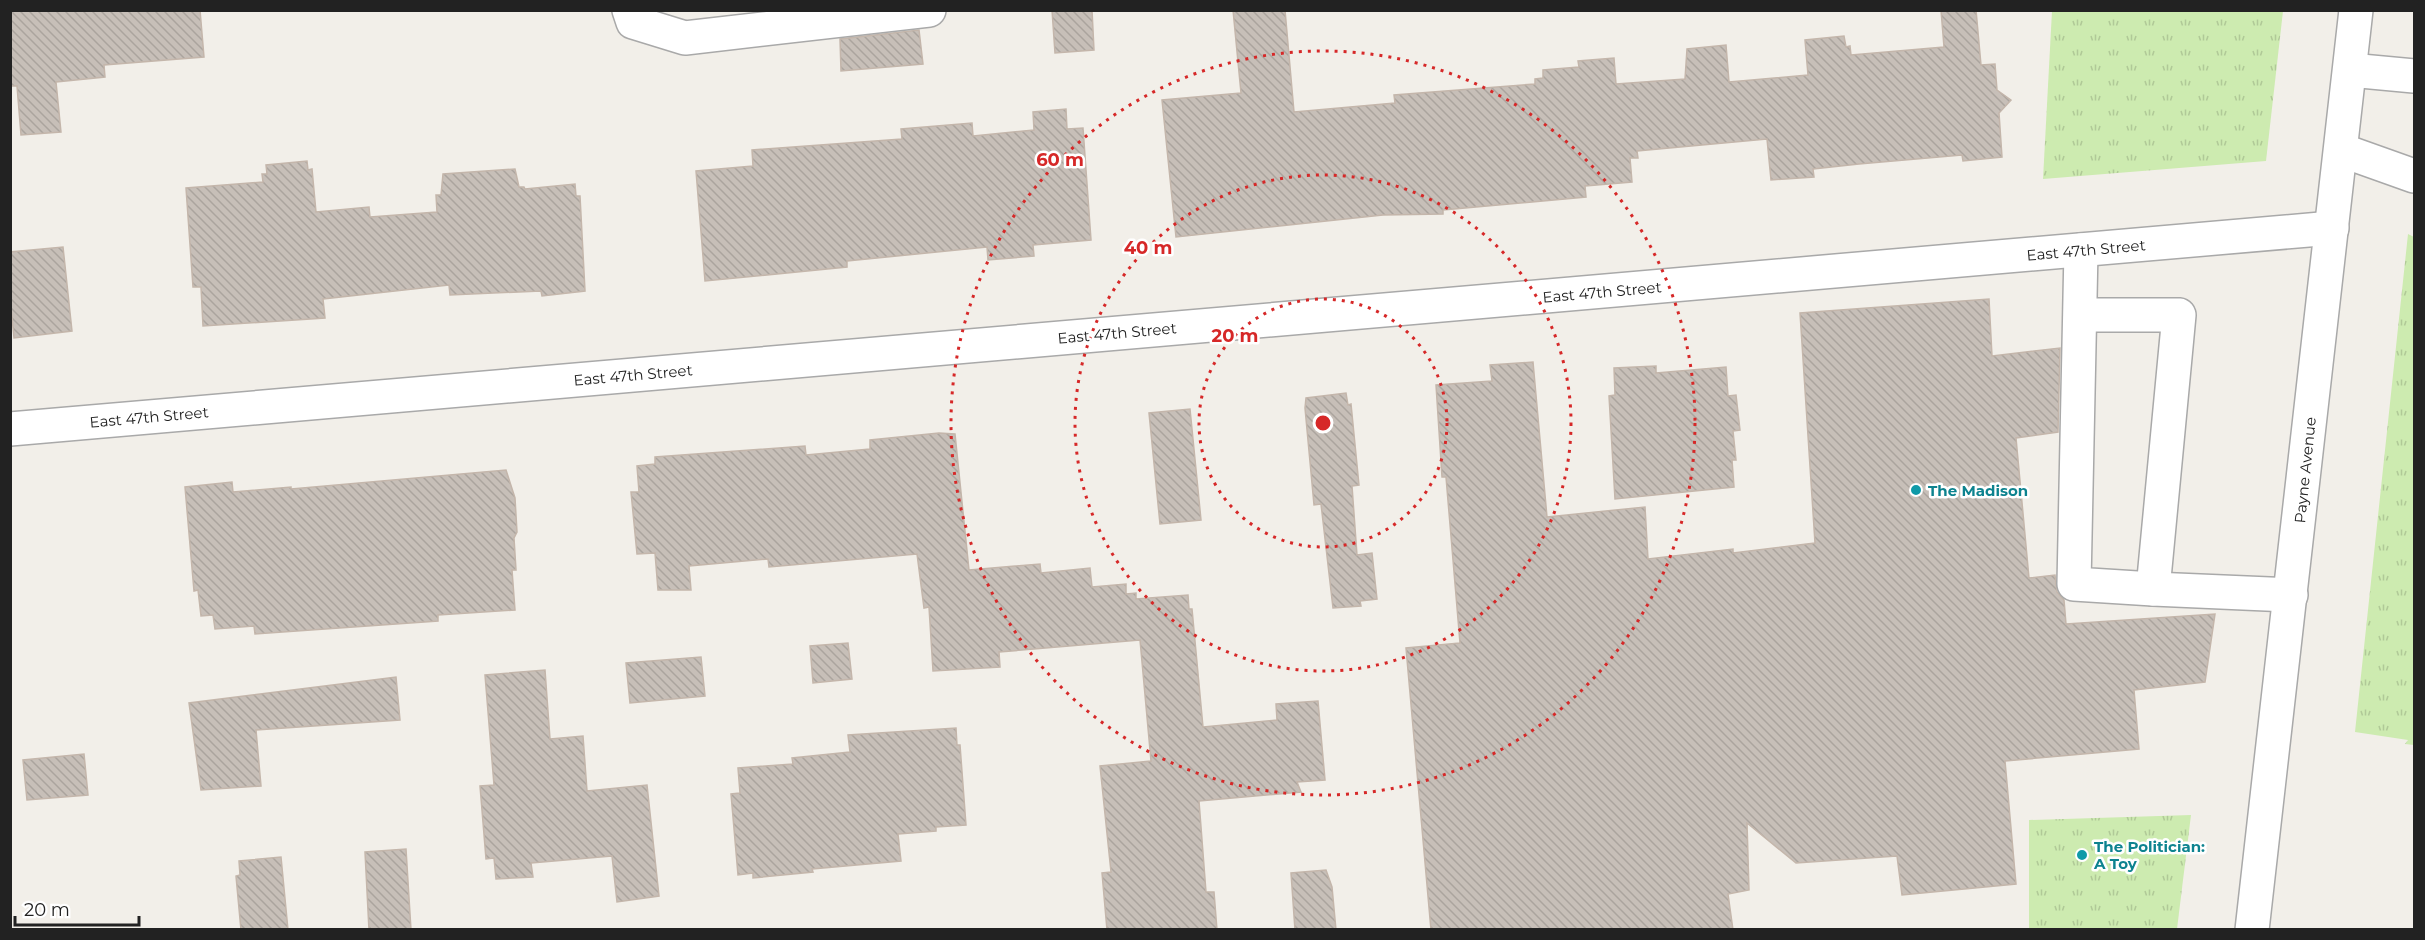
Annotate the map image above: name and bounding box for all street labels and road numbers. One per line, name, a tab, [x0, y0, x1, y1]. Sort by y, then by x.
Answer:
street label: East 47th Street	[2026, 235, 2146, 265]
street label: East 47th Street	[1542, 277, 1662, 307]
street label: East 47th Street	[1057, 318, 1177, 348]
street label: East 47th Street	[573, 360, 693, 390]
street label: East 47th Street	[89, 402, 209, 432]
street label: Payne Avenue	[2290, 416, 2320, 524]

